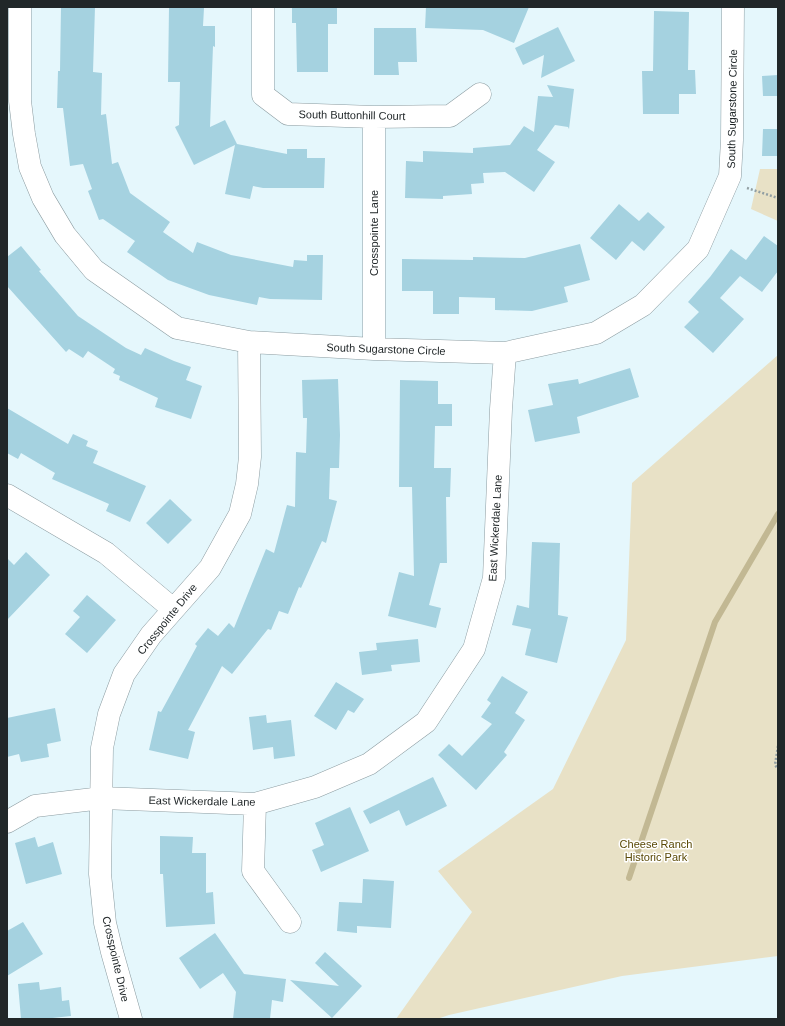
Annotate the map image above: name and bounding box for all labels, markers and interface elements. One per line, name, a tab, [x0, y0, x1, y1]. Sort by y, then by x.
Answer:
street label: South Sugarstone Circle	[725, 49, 739, 169]
street label: South Buttonhill Court	[298, 108, 406, 122]
street label: Crosspointe Lane	[368, 190, 380, 276]
street label: South Sugarstone Circle	[326, 341, 446, 357]
street label: East Wickerdale Lane	[486, 474, 504, 582]
street label: Crosspointe Drive	[135, 581, 199, 657]
street label: East Wickerdale Lane	[148, 794, 256, 808]
park label: Cheese Ranch Historic Park	[620, 838, 692, 863]
street label: Crosspointe Drive	[100, 915, 132, 1003]

